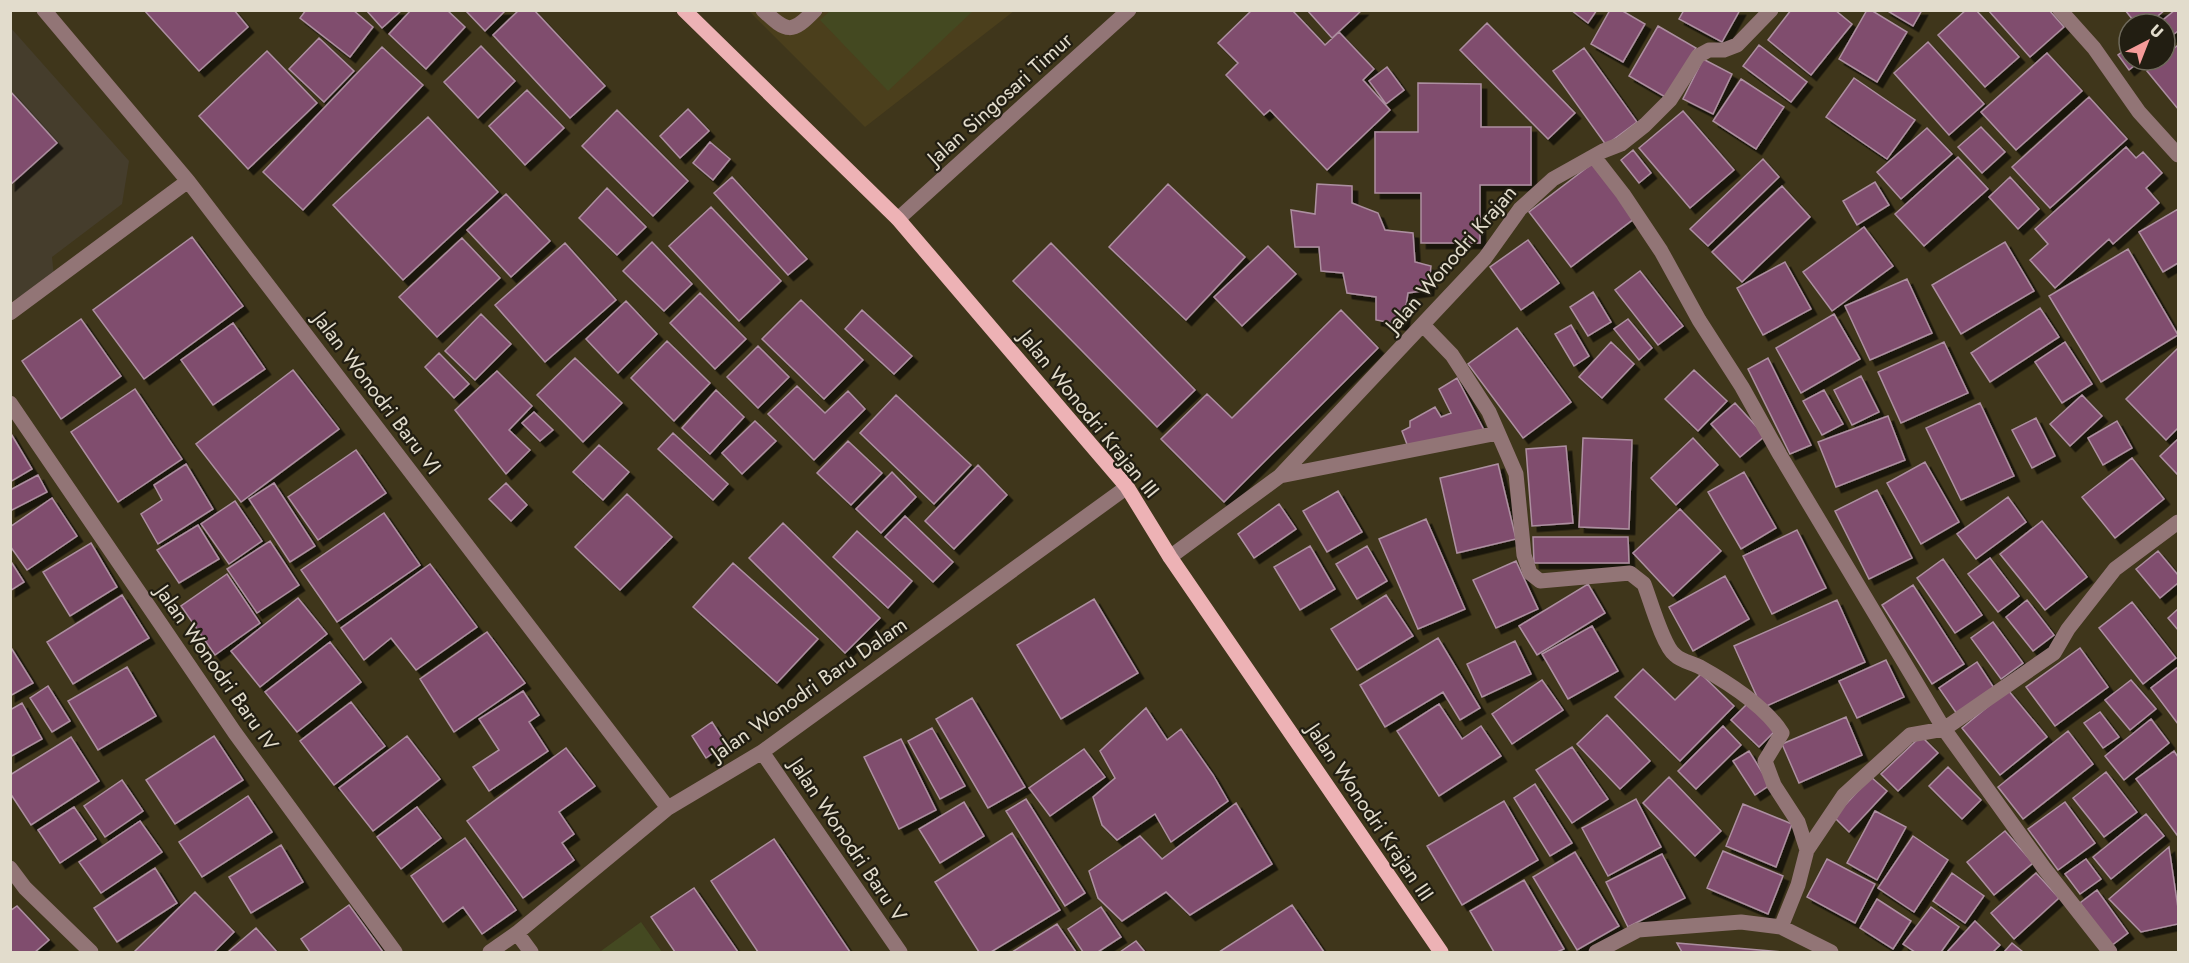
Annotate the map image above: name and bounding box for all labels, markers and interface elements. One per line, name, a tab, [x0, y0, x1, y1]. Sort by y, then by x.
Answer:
north arrow	[2117, 12, 2177, 72]
text: U	[2145, 19, 2169, 44]
street label: Jalan Singosari Timur	[919, 25, 1080, 174]
street label: Jalan Wonodri Krajan	[1376, 179, 1524, 342]
street label: Jalan Wonodri Baru VI	[304, 303, 448, 481]
street label: Jalan Wonodri Krajan III	[1010, 321, 1166, 505]
street label: Jalan Wonodri Baru IV	[147, 576, 286, 757]
street label: Jalan Wonodri Baru Dalam	[702, 610, 913, 770]
street label: Jalan Wonodri Krajan III	[1298, 715, 1441, 907]
street label: Jalan Wonodri Baru V	[780, 750, 914, 928]

